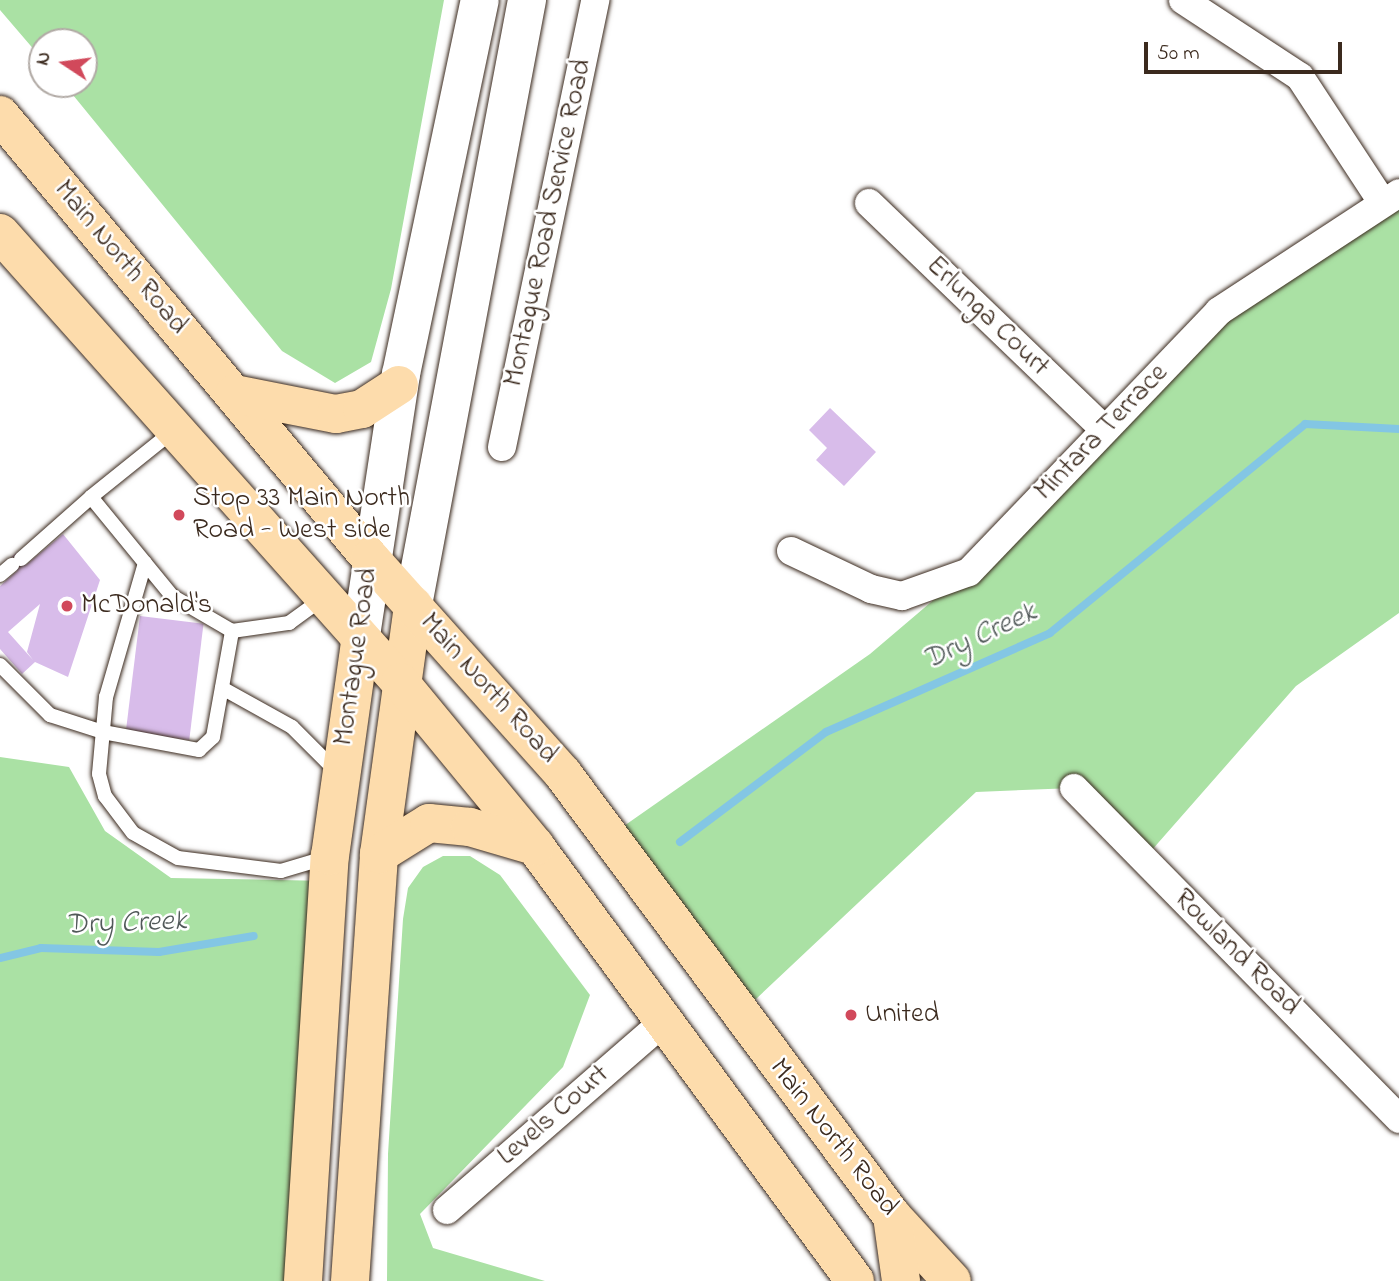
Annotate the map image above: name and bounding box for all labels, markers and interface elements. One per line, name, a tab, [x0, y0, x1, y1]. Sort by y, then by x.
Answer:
north arrow	[28, 28, 98, 98]
scale bar	[1147, 28, 1345, 72]
text: 50 m	[1157, 39, 1200, 69]
text: N	[29, 49, 59, 68]
street label: Montague Road Service Road	[498, 56, 600, 390]
street label: Main North Road	[46, 174, 194, 342]
street label: Erlunga Court	[918, 250, 1056, 384]
street label: Mintara Terrace	[1028, 358, 1176, 508]
place label: Stop 33 Main North Road - West side	[193, 482, 410, 548]
marker: Stop 33 Main North Road - West side	[171, 507, 187, 523]
street label: Montague Road	[328, 566, 386, 748]
place label: McDonald's	[81, 589, 212, 623]
water label: Dry Creek	[917, 595, 1043, 679]
marker: McDonald's	[59, 598, 75, 614]
street label: Main North Road	[412, 607, 564, 771]
street label: Rowland Road	[1166, 883, 1306, 1023]
water label: Dry Creek	[65, 904, 187, 944]
place label: United	[865, 998, 939, 1032]
marker: United	[843, 1007, 859, 1023]
street label: Main North Road	[761, 1053, 905, 1223]
street label: Levels Court	[491, 1058, 617, 1174]

